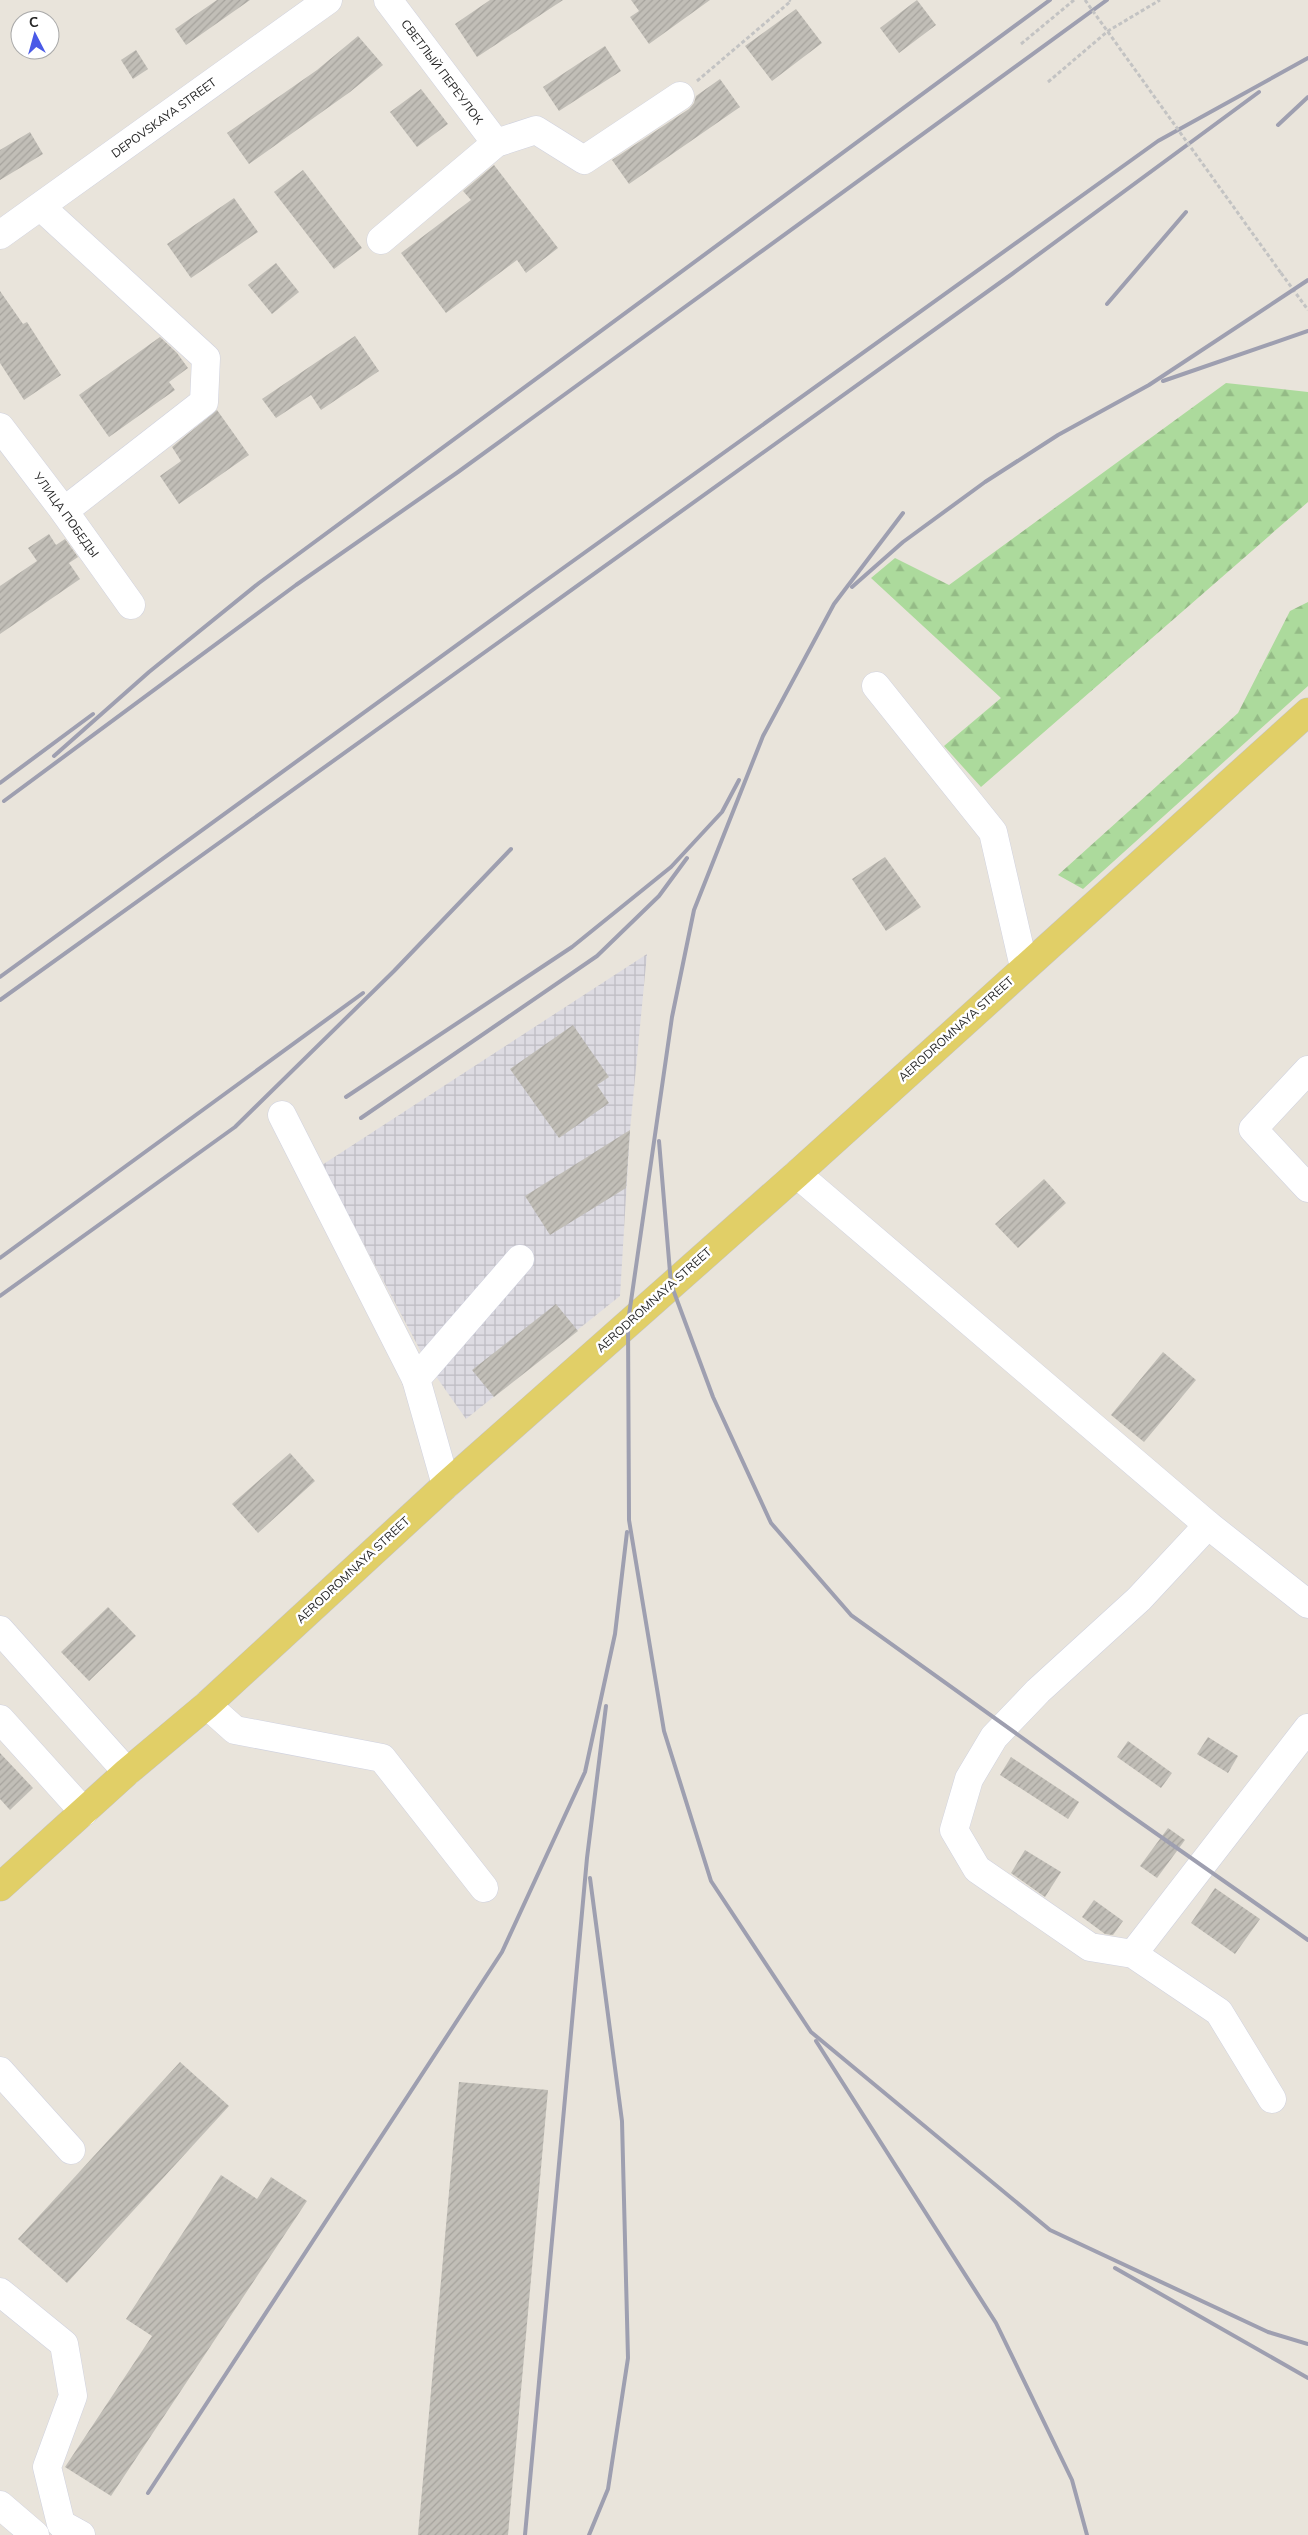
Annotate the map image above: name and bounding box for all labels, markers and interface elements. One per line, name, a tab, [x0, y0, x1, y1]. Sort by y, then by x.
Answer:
north arrow	[10, 10, 60, 60]
text: С	[28, 13, 39, 32]
street label: СВЕТЛЫЙ ПЕРЕУЛОК	[398, 16, 487, 127]
street label: DEPOVSKAYA STREET	[108, 74, 220, 161]
street label: УЛИЦА ПОБЕДЫ	[30, 468, 102, 560]
street label: AERODROMNAYA STREET	[895, 972, 1017, 1084]
street label: AERODROMNAYA STREET	[593, 1243, 715, 1355]
street label: AERODROMNAYA STREET	[293, 1513, 413, 1626]

